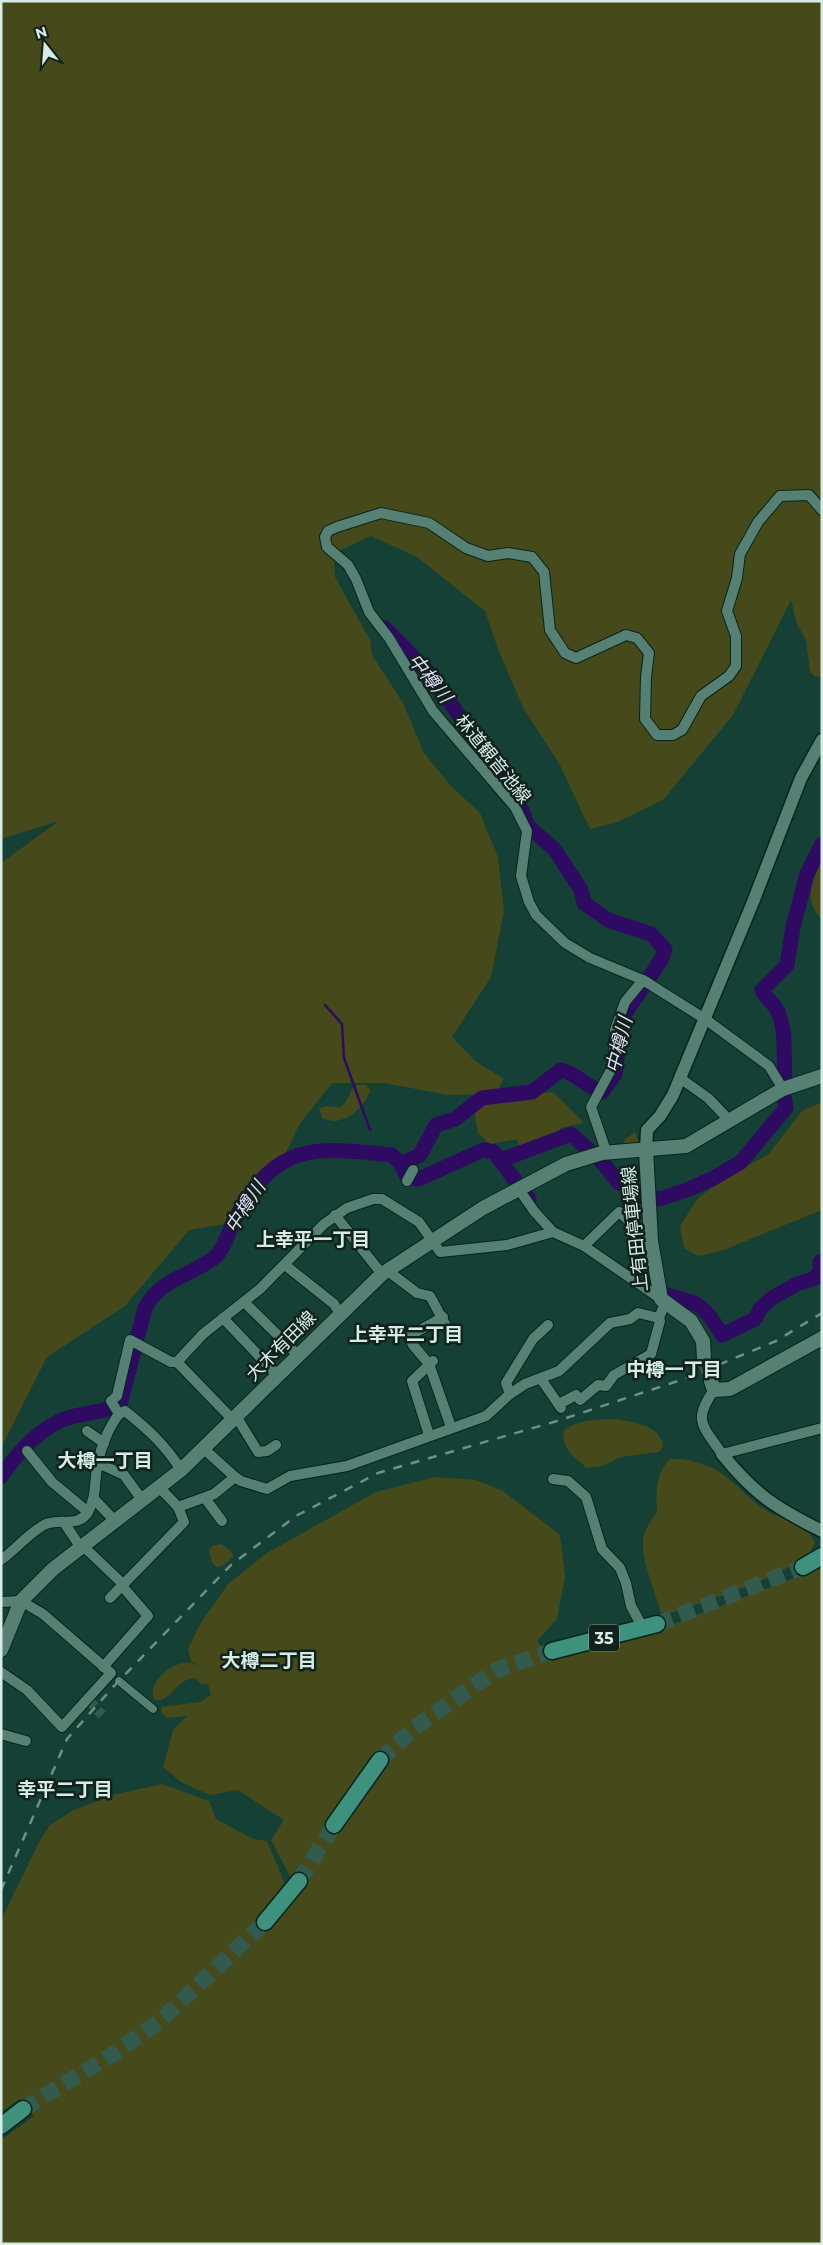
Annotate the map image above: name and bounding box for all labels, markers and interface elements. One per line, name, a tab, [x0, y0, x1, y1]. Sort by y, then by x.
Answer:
north arrow	[20, 20, 70, 70]
text: N	[33, 22, 49, 43]
water label: 中樽川	[403, 649, 458, 709]
street label: 林道観音池線	[450, 710, 536, 808]
water label: 中樽川	[601, 1013, 638, 1075]
street label: 上有田停車場線	[617, 1165, 653, 1293]
water label: 中樽川	[220, 1175, 271, 1237]
district label: 上幸平一丁目	[256, 1228, 370, 1251]
street label: 大木有田線	[241, 1306, 321, 1386]
district label: 上幸平二丁目	[349, 1323, 463, 1346]
district label: 中樽一丁目	[626, 1358, 722, 1381]
district label: 大樽一丁目	[57, 1449, 153, 1472]
road number: 35	[589, 1625, 619, 1652]
district label: 大樽二丁目	[221, 1649, 317, 1672]
district label: 幸平二丁目	[17, 1778, 113, 1801]

